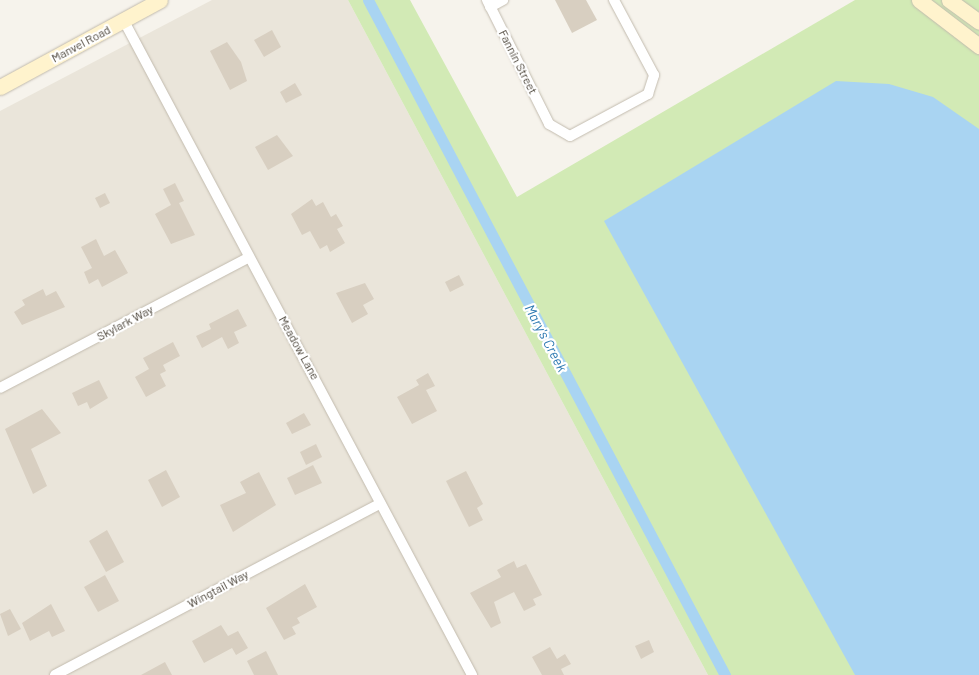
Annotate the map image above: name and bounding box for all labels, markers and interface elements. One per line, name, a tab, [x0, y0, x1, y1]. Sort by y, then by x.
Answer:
street label: Manvel Road	[49, 22, 113, 66]
street label: Fannin Street	[496, 27, 540, 97]
water label: Mary's Creek	[521, 301, 571, 375]
street label: Skylark Way	[94, 302, 156, 344]
street label: Meadow Lane	[276, 314, 322, 382]
street label: Wingtail Way	[185, 567, 251, 611]

